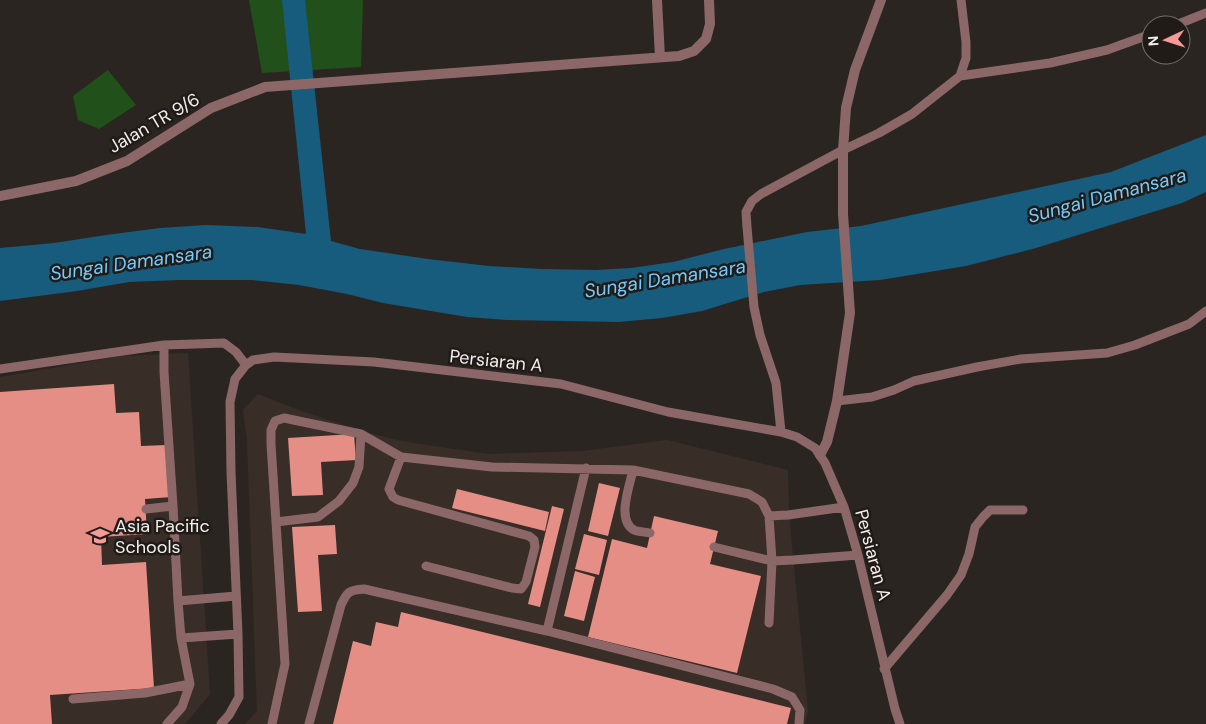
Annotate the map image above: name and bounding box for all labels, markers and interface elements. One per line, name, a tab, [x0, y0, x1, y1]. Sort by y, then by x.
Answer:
north arrow	[1141, 15, 1191, 65]
text: N	[1144, 35, 1162, 47]
street label: Jalan TR 9/6	[104, 87, 204, 159]
water label: Sungai Damansara	[1025, 162, 1189, 229]
water label: Sungai Damansara	[48, 239, 214, 286]
water label: Sungai Damansara	[582, 253, 748, 304]
street label: Persiaran A	[448, 344, 544, 378]
street label: Persiaran A	[849, 507, 897, 603]
place label: Asia Pacific Schools	[115, 514, 210, 559]
school or university icon: Asia Pacific Schools	[89, 525, 111, 547]

